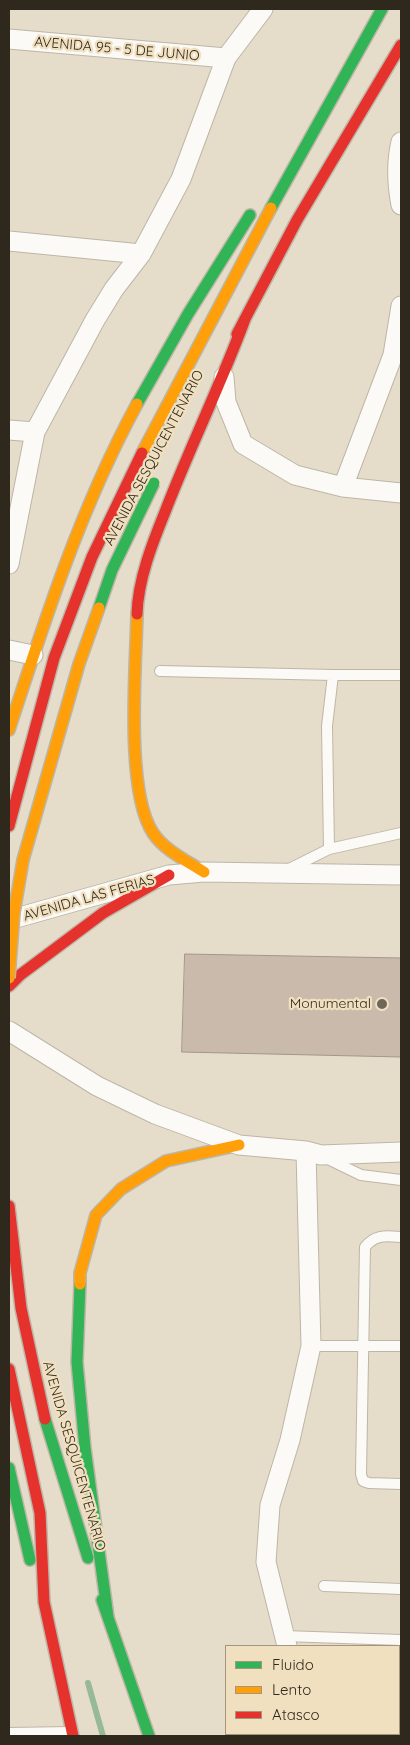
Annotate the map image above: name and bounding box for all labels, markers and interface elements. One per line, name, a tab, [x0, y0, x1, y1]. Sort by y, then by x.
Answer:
street label: AVENIDA 95 - 5 DE JUNIO	[34, 33, 200, 65]
street label: AVENIDA SESQUICENTENARIO	[101, 367, 207, 549]
street label: AVENIDA LAS FERIAS	[22, 871, 156, 925]
place label: Monumental	[290, 996, 371, 1012]
marker: Monumental	[375, 997, 389, 1011]
street label: AVENIDA SESQUICENTENARIO	[39, 1359, 109, 1553]
legend	[225, 1645, 400, 1735]
text: Fluido	[272, 1655, 314, 1674]
text: Lento	[272, 1680, 311, 1699]
text: Atasco	[272, 1705, 320, 1724]

